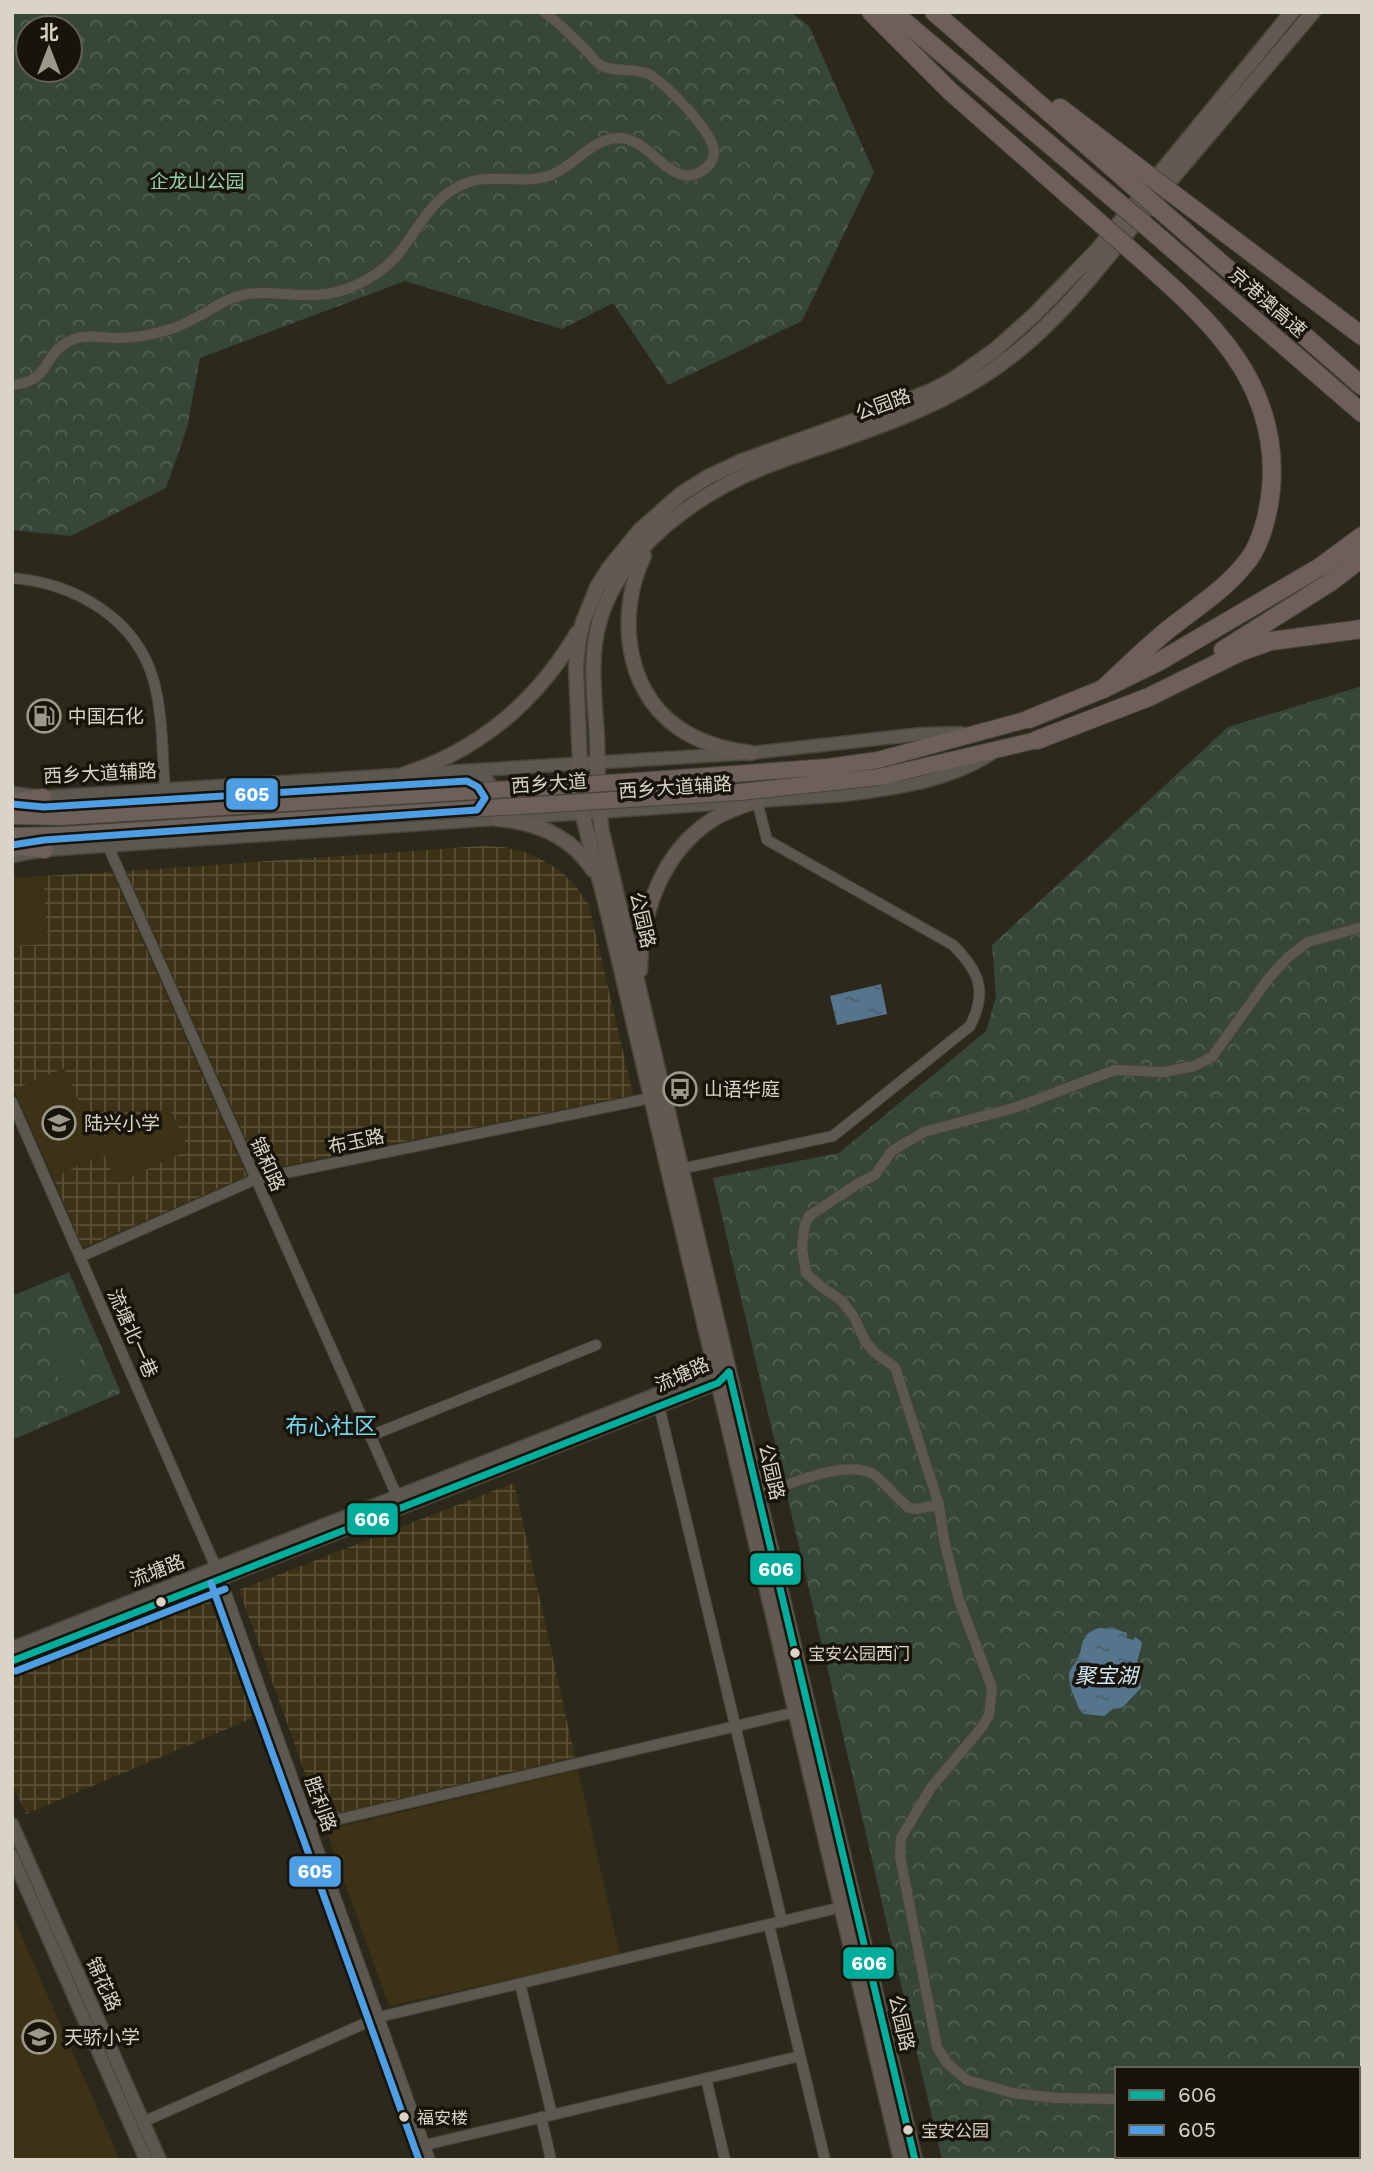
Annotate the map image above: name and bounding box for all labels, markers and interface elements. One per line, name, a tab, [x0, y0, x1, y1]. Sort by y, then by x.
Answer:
north arrow	[14, 14, 84, 84]
text: 北	[39, 21, 59, 44]
park label: 企龙山公园	[149, 170, 245, 193]
street label: 京港澳高速	[1224, 263, 1311, 342]
street label: 公园路	[852, 384, 914, 425]
fuel station icon: 中国石化	[25, 697, 63, 735]
place label: 中国石化	[68, 705, 144, 728]
street label: 西乡大道辅路	[42, 759, 158, 788]
street label: 西乡大道	[510, 769, 588, 798]
street label: 西乡大道辅路	[617, 772, 733, 803]
line badge: 605	[225, 777, 279, 811]
text: 605	[235, 783, 269, 806]
street label: 公园路	[625, 890, 660, 950]
bus stop icon: 山语华庭	[661, 1070, 699, 1108]
place label: 山语华庭	[704, 1078, 780, 1101]
school or university icon: 陆兴小学	[40, 1104, 78, 1142]
place label: 陆兴小学	[84, 1112, 160, 1135]
street label: 布玉路	[326, 1124, 386, 1159]
street label: 锦和路	[245, 1133, 290, 1195]
street label: 流塘北一巷	[103, 1285, 162, 1381]
street label: 流塘路	[651, 1352, 713, 1397]
district label: 布心社区	[285, 1413, 377, 1440]
street label: 公园路	[754, 1442, 789, 1502]
line badge: 606	[346, 1502, 399, 1536]
text: 606	[354, 1508, 390, 1531]
street label: 流塘路	[126, 1550, 188, 1591]
line badge: 606	[749, 1552, 802, 1586]
text: 606	[758, 1558, 794, 1581]
unlabelled marker	[154, 1595, 168, 1609]
place label: 宝安公园西门	[808, 1644, 910, 1664]
marker: 宝安公园西门	[788, 1646, 802, 1660]
water label: 聚宝湖	[1075, 1663, 1140, 1688]
street label: 胜利路	[300, 1773, 341, 1835]
line badge: 605	[288, 1855, 342, 1888]
text: 605	[298, 1860, 332, 1883]
line badge: 606	[842, 1946, 895, 1980]
text: 606	[851, 1952, 887, 1975]
street label: 锦花路	[81, 1953, 126, 2015]
street label: 公园路	[884, 1993, 919, 2053]
school or university icon: 天骄小学	[20, 2018, 58, 2056]
place label: 天骄小学	[64, 2026, 140, 2049]
legend	[1115, 2067, 1360, 2158]
text: 606	[1178, 2082, 1217, 2107]
place label: 福安楼	[417, 2108, 468, 2128]
marker: 福安楼	[397, 2110, 411, 2124]
text: 605	[1178, 2117, 1216, 2142]
place label: 宝安公园	[921, 2121, 989, 2141]
marker: 宝安公园	[901, 2123, 915, 2137]

